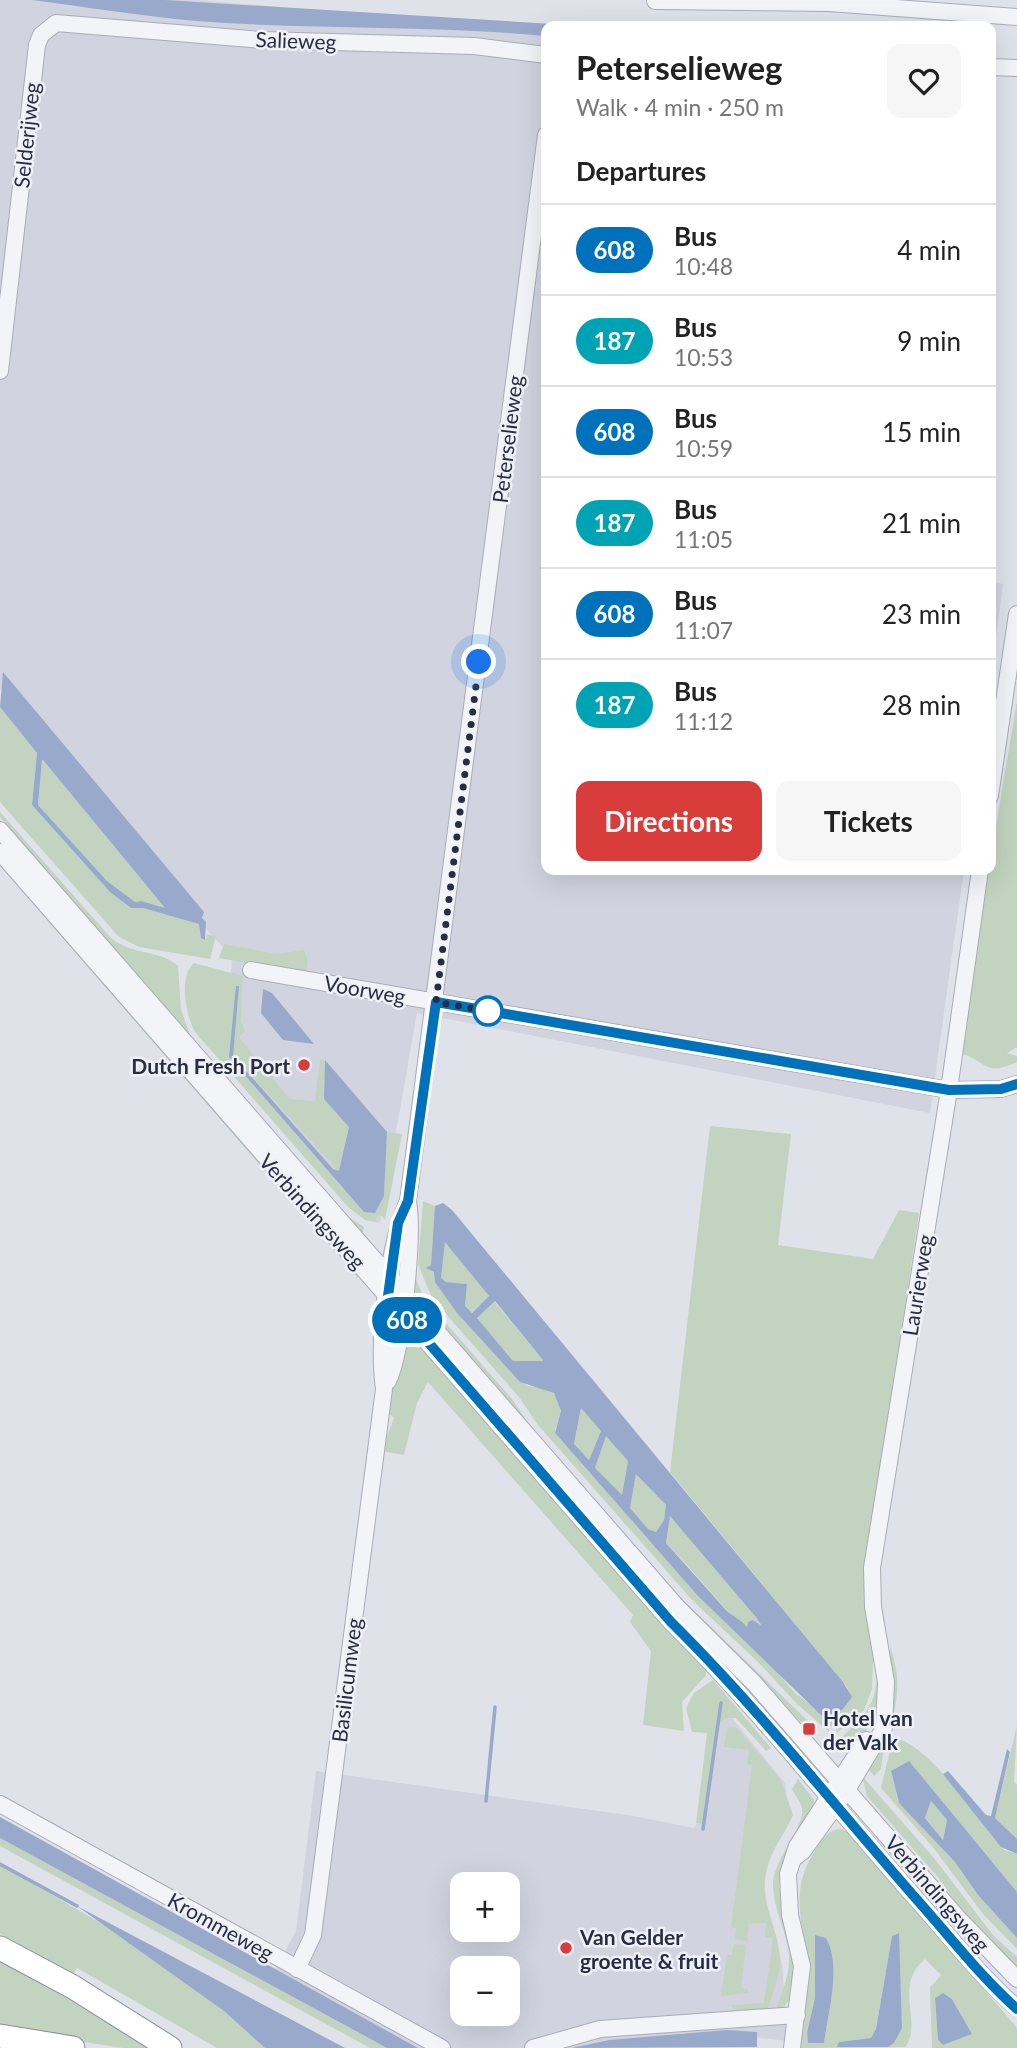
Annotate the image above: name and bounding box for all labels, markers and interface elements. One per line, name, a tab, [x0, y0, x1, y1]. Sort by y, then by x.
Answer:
street label: Salieweg	[255, 26, 337, 54]
button: heart	[887, 44, 961, 118]
text: Peterselieweg	[576, 47, 782, 87]
street label: Selderijweg	[8, 81, 44, 189]
text: Walk · 4 min · 250 m	[576, 93, 784, 121]
text: Departures	[576, 155, 706, 187]
text: Bus	[674, 220, 717, 252]
text: 4 min	[897, 234, 961, 266]
text: 608	[594, 235, 635, 264]
text: 10:48	[674, 252, 733, 280]
text: Bus	[674, 311, 717, 343]
text: 9 min	[897, 325, 961, 357]
text: 187	[594, 326, 635, 355]
text: 10:53	[674, 343, 733, 371]
street label: Peterselieweg	[487, 374, 527, 504]
text: Bus	[674, 402, 717, 434]
text: 15 min	[882, 416, 961, 448]
text: 608	[594, 417, 635, 446]
text: 10:59	[674, 434, 733, 462]
text: Bus	[674, 493, 717, 525]
text: 21 min	[882, 507, 961, 539]
text: 187	[594, 508, 635, 537]
text: 11:05	[674, 525, 733, 553]
text: Bus	[674, 584, 717, 616]
text: 23 min	[882, 598, 961, 630]
text: 608	[594, 599, 635, 628]
text: 11:07	[674, 616, 733, 644]
your location	[461, 644, 496, 679]
text: Bus	[674, 675, 717, 707]
text: 28 min	[882, 689, 961, 721]
text: 187	[594, 690, 635, 719]
text: 11:12	[674, 707, 733, 735]
button: Directions	[576, 781, 762, 861]
button: Tickets	[776, 781, 961, 861]
street label: Voorweg	[322, 970, 408, 1008]
unlabelled marker	[473, 996, 503, 1026]
place label: Dutch Fresh Port	[131, 1053, 290, 1078]
marker: Dutch Fresh Port	[296, 1057, 312, 1073]
street label: Verbindingsweg	[255, 1148, 371, 1274]
street label: Laurierweg	[897, 1232, 937, 1338]
line badge: 608	[367, 1297, 447, 1343]
text: 608	[386, 1305, 428, 1334]
street label: Basilicumweg	[326, 1616, 366, 1744]
place label: Hotel van der Valk	[823, 1705, 913, 1754]
marker: Hotel van der Valk	[801, 1721, 817, 1737]
street label: Verbindingsweg	[880, 1829, 996, 1957]
map controls	[450, 1872, 520, 2026]
button: +	[450, 1872, 520, 1942]
street label: Krommeweg	[164, 1887, 278, 1965]
place label: Van Gelder groente & fruit	[579, 1924, 718, 1973]
marker: Van Gelder groente & fruit	[558, 1940, 574, 1956]
button: −	[450, 1956, 520, 2026]

